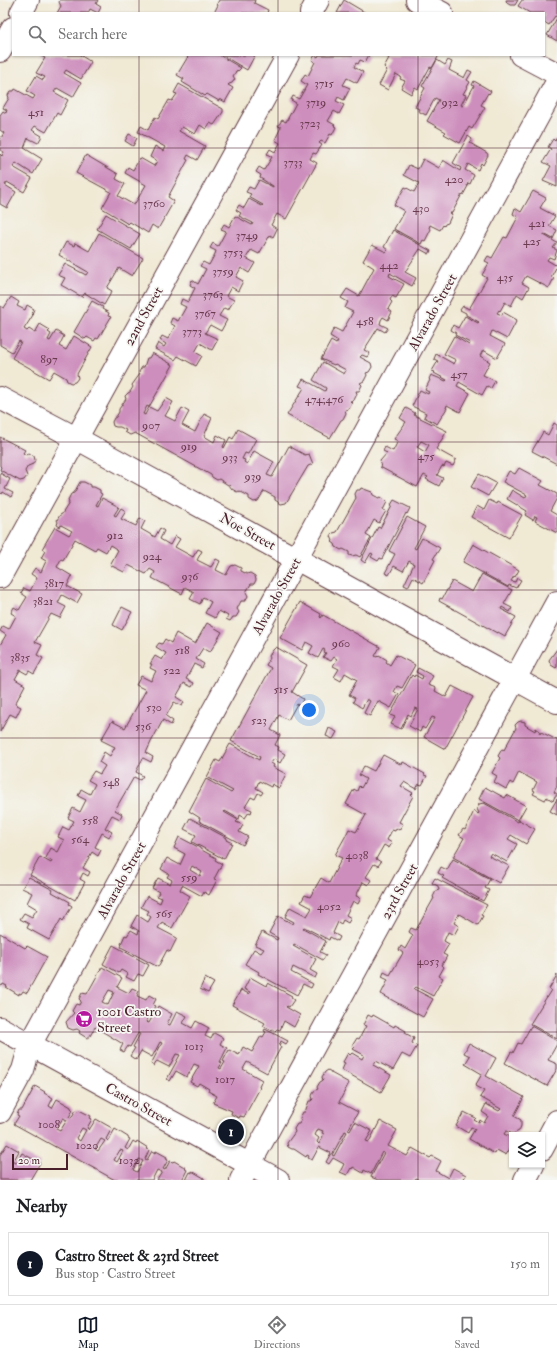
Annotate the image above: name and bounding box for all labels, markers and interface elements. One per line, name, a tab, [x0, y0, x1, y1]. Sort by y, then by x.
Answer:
search box	[12, 12, 545, 56]
icon: search	[26, 23, 48, 45]
text: Search here	[58, 25, 127, 44]
house number: 3715	[314, 76, 335, 91]
house number: 3719	[306, 95, 326, 110]
house number: 932	[441, 95, 458, 110]
house number: 451	[28, 105, 44, 120]
house number: 3723	[300, 116, 320, 131]
house number: 3733	[283, 155, 303, 170]
house number: 420	[445, 172, 463, 187]
house number: 3760	[143, 196, 165, 211]
house number: 430	[412, 201, 430, 216]
house number: 421	[529, 216, 545, 231]
house number: 3749	[236, 228, 258, 243]
house number: 425	[523, 234, 542, 249]
house number: 3753	[223, 245, 243, 260]
house number: 442	[379, 258, 399, 273]
house number: 3759	[212, 264, 234, 279]
street label: Alvarado Street	[404, 270, 461, 355]
house number: 435	[497, 270, 514, 285]
street label: 22nd Street	[120, 283, 167, 349]
house number: 3763	[203, 287, 223, 302]
house number: 3767	[194, 306, 216, 321]
house number: 458	[356, 314, 374, 329]
house number: 3773	[182, 324, 202, 339]
house number: 897	[40, 352, 58, 367]
house number: 457	[450, 367, 468, 382]
house number: 474;476	[305, 392, 344, 407]
house number: 907	[141, 418, 160, 433]
house number: 919	[180, 439, 197, 454]
house number: 475	[418, 449, 435, 464]
house number: 933	[221, 450, 238, 465]
house number: 939	[244, 469, 261, 484]
street label: Noe Street	[217, 509, 279, 554]
house number: 912	[106, 528, 123, 543]
house number: 924	[142, 549, 162, 564]
street label: Alvarado Street	[248, 554, 305, 639]
house number: 936	[181, 569, 199, 584]
house number: 3817	[44, 576, 65, 591]
house number: 3821	[33, 594, 53, 609]
house number: 960	[331, 636, 350, 651]
house number: 518	[174, 643, 190, 658]
house number: 3835	[10, 650, 31, 665]
house number: 522	[163, 663, 181, 678]
house number: 515	[274, 682, 289, 697]
house number: 530	[146, 700, 162, 715]
your location	[299, 700, 319, 720]
house number: 523	[251, 713, 267, 728]
house number: 536	[135, 719, 152, 734]
house number: 548	[102, 775, 120, 790]
house number: 558	[82, 813, 98, 828]
house number: 564	[71, 832, 89, 847]
street label: Alvarado Street	[93, 838, 150, 923]
house number: 4038	[346, 848, 369, 863]
street label: 23rd Street	[377, 860, 422, 922]
house number: 559	[181, 870, 197, 885]
house number: 4052	[317, 899, 341, 914]
house number: 565	[156, 906, 173, 921]
house number: 4053	[417, 954, 439, 969]
place label: 1001 Castro Street	[97, 1003, 162, 1036]
supermarket icon: 1001 Castro Street	[74, 1009, 94, 1029]
house number: 1013	[184, 1039, 204, 1054]
house number: 1017	[215, 1072, 236, 1087]
street label: Castro Street	[102, 1079, 176, 1130]
house number: 1008	[38, 1117, 60, 1132]
pin: 1	[218, 1117, 244, 1147]
map controls	[509, 1132, 545, 1168]
button: layers	[509, 1132, 545, 1168]
house number: 1020	[76, 1138, 98, 1153]
scale bar	[12, 1152, 68, 1171]
house number: 1032	[118, 1153, 140, 1168]
text: 20 m	[18, 1154, 40, 1167]
text: Nearby	[16, 1196, 67, 1217]
text: Castro Street & 23rd Street	[55, 1247, 219, 1266]
text: 1	[28, 1256, 32, 1272]
text: 150 m	[510, 1256, 540, 1272]
text: Bus stop · Castro Street	[55, 1266, 176, 1282]
tab: Map	[77, 1314, 99, 1351]
tab: Directions	[254, 1314, 300, 1351]
tab: Saved	[455, 1314, 480, 1351]

